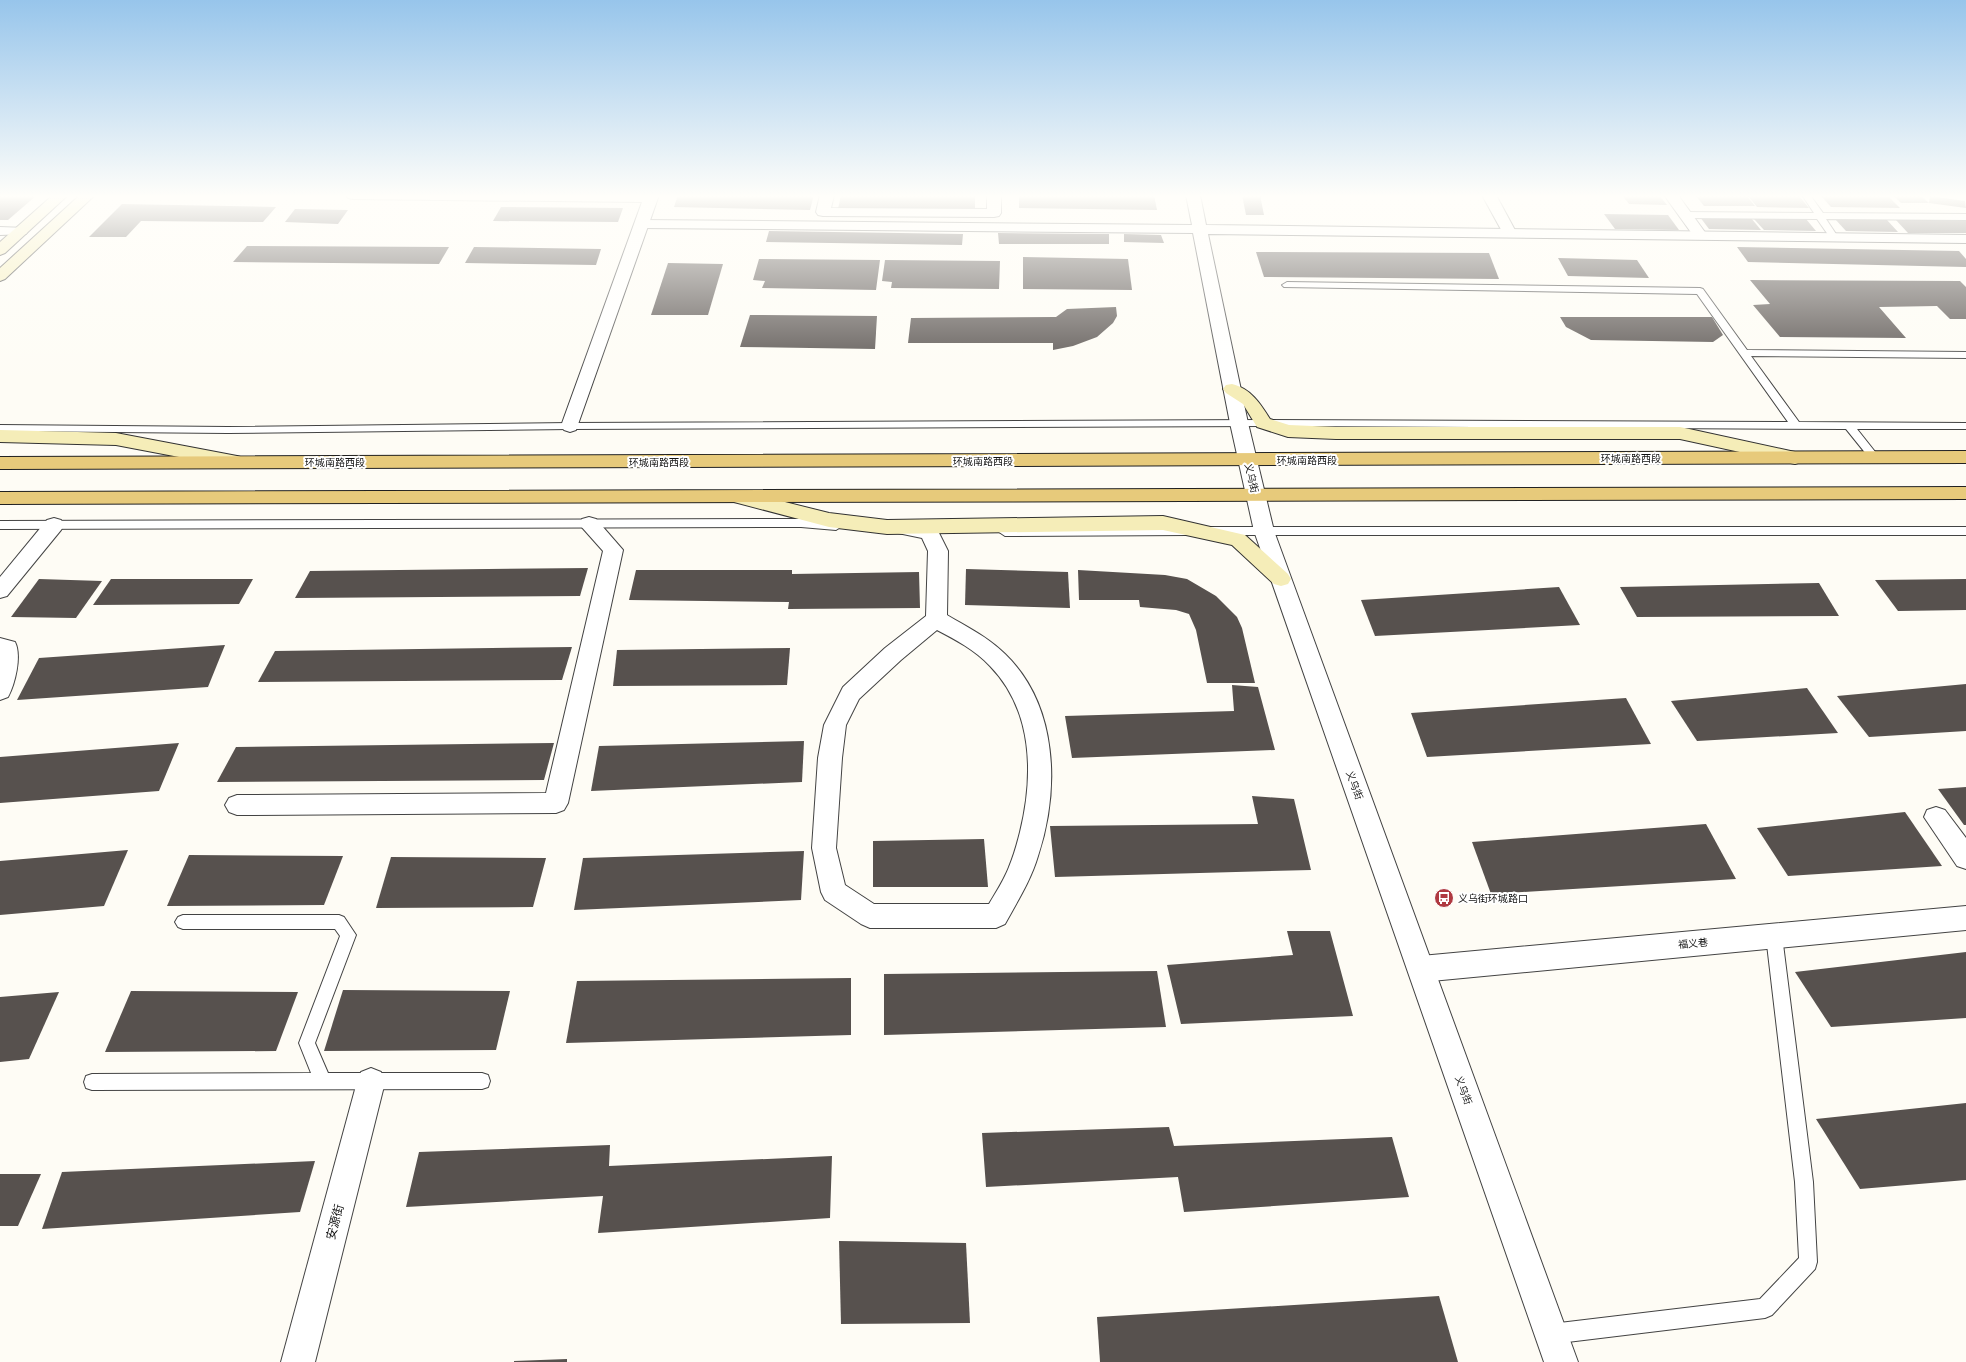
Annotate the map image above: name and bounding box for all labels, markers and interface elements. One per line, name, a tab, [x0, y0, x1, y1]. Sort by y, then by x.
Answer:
street label: 环城南路西段	[1601, 453, 1661, 465]
street label: 环城南路西段	[1277, 455, 1337, 467]
street label: 环城南路西段	[953, 456, 1013, 468]
street label: 环城南路西段	[305, 457, 365, 469]
street label: 环城南路西段	[629, 457, 689, 469]
street label: 义乌街	[1242, 462, 1260, 494]
street label: 义乌街	[1343, 769, 1365, 801]
bus stop icon: 义乌街环城路口	[1433, 887, 1455, 909]
place label: 义乌街环城路口	[1458, 893, 1528, 905]
street label: 福义巷	[1678, 937, 1709, 951]
street label: 义乌街	[1452, 1074, 1474, 1106]
street label: 安源街	[324, 1203, 346, 1241]

